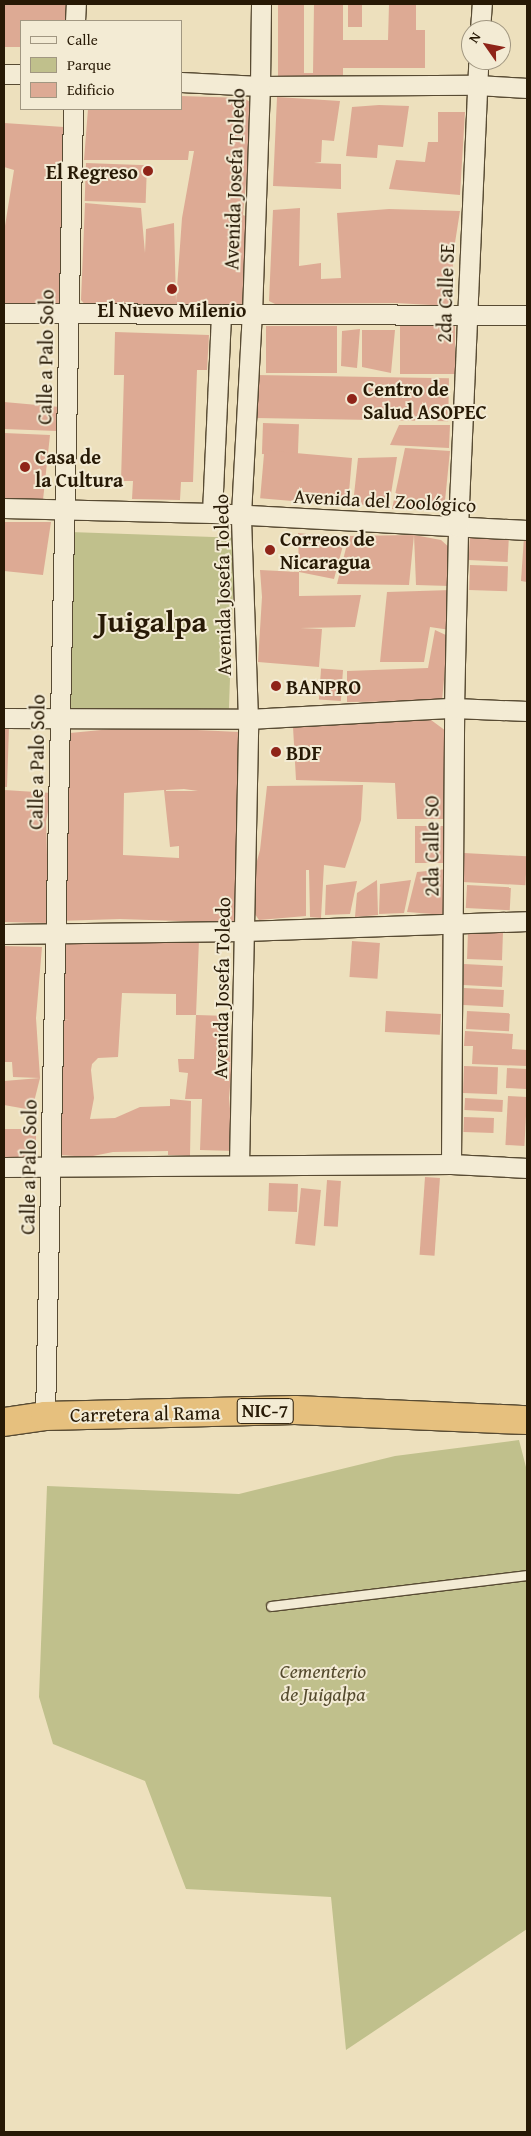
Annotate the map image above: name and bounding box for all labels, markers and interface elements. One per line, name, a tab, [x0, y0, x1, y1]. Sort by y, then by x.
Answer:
legend	[20, 20, 182, 110]
north arrow	[461, 20, 511, 70]
text: N	[463, 28, 485, 47]
text: Calle	[67, 29, 98, 50]
text: Parque	[67, 54, 111, 75]
text: Edificio	[67, 79, 114, 100]
street label: Avenida Josefa Toledo	[219, 88, 249, 270]
place label: El Regreso	[46, 159, 138, 183]
marker: El Regreso	[142, 165, 154, 177]
street label: 2da Calle SE	[431, 243, 459, 343]
marker: El Nuevo Milenio	[166, 283, 178, 295]
street label: Calle a Palo Solo	[32, 289, 58, 425]
place label: El Nuevo Milenio	[98, 297, 246, 321]
place label: Centro de Salud ASOPEC	[363, 376, 487, 423]
marker: Centro de Salud ASOPEC	[345, 392, 359, 406]
place label: Casa de la Cultura	[35, 444, 123, 491]
marker: Casa de la Cultura	[19, 461, 31, 473]
street label: Avenida del Zoológico	[293, 483, 477, 517]
street label: Avenida Josefa Toledo	[208, 494, 236, 676]
place label: Correos de Nicaragua	[280, 526, 375, 573]
marker: Correos de Nicaragua	[264, 544, 276, 556]
district label: Juigalpa	[97, 603, 207, 639]
place label: BANPRO	[286, 674, 361, 698]
marker: BANPRO	[270, 680, 282, 692]
street label: Calle a Palo Solo	[23, 694, 49, 830]
place label: BDF	[286, 740, 322, 764]
marker: BDF	[270, 746, 282, 758]
street label: 2da Calle SO	[419, 795, 443, 897]
street label: Avenida Josefa Toledo	[207, 897, 235, 1079]
street label: Calle a Palo Solo	[15, 1099, 41, 1235]
road number: NIC-7	[236, 1394, 294, 1428]
street label: Carretera al Rama	[70, 1400, 220, 1426]
park label: Cementerio de Juigalpa	[280, 1659, 366, 1706]

